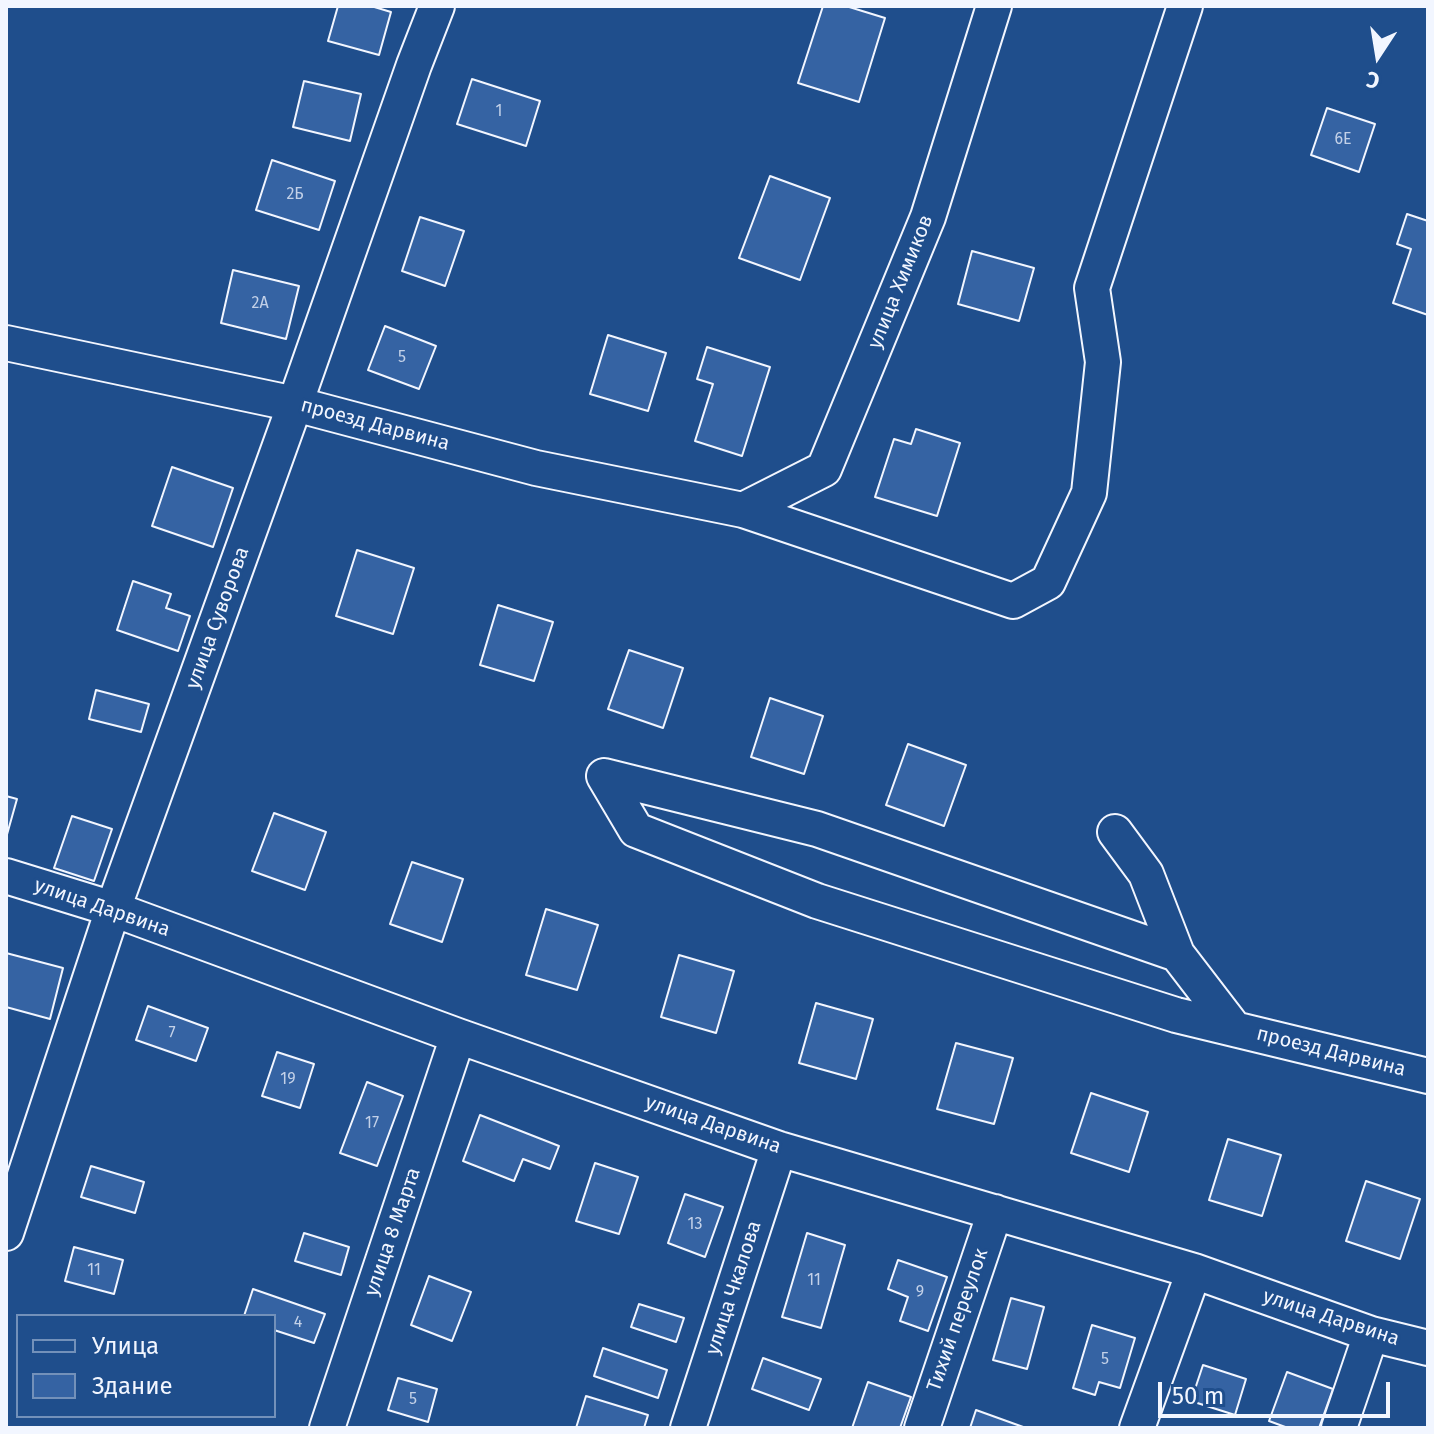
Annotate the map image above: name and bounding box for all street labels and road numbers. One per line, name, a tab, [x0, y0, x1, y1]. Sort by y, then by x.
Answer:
street label: улица Химиков	[863, 211, 939, 353]
street label: проезд Дарвина	[298, 394, 452, 456]
street label: улица Суворова	[181, 544, 255, 692]
street label: улица Дарвина	[31, 874, 173, 942]
street label: проезд Дарвина	[1254, 1022, 1408, 1082]
street label: улица Дарвина	[642, 1091, 784, 1159]
street label: улица 8 Марта	[360, 1165, 426, 1299]
street label: улица Чкалова	[701, 1218, 767, 1358]
street label: Тихий переулок	[922, 1245, 994, 1395]
street label: улица Дарвина	[1260, 1285, 1402, 1351]

